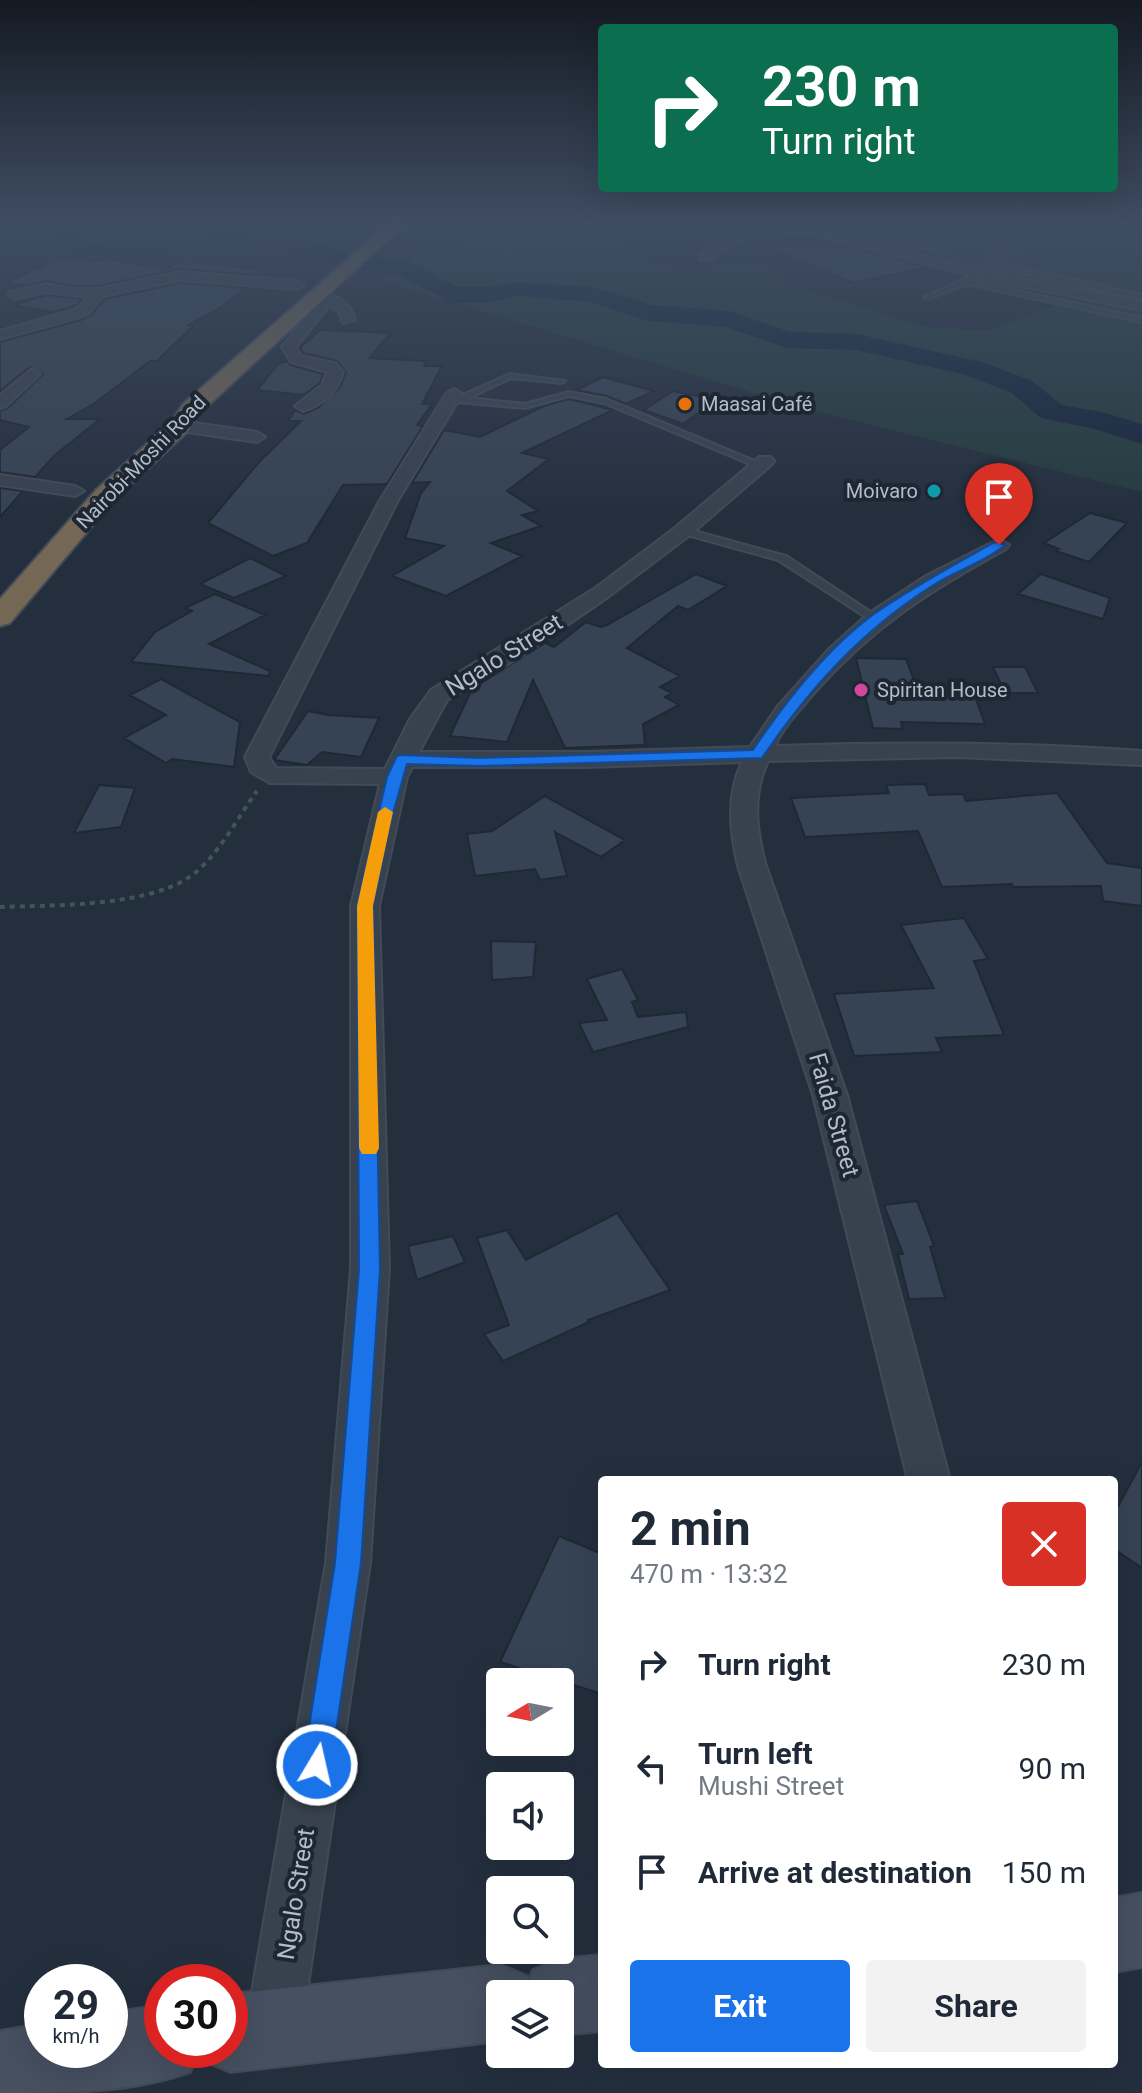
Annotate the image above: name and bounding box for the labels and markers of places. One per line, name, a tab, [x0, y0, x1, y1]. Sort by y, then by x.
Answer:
place label: Maasai Café	[701, 392, 812, 416]
marker: Maasai Café	[676, 395, 694, 413]
pin	[965, 463, 1033, 545]
place label: Moivaro	[846, 479, 918, 503]
marker: Moivaro	[925, 482, 943, 500]
place label: Spiritan House	[877, 678, 1008, 702]
marker: Spiritan House	[852, 681, 870, 699]

